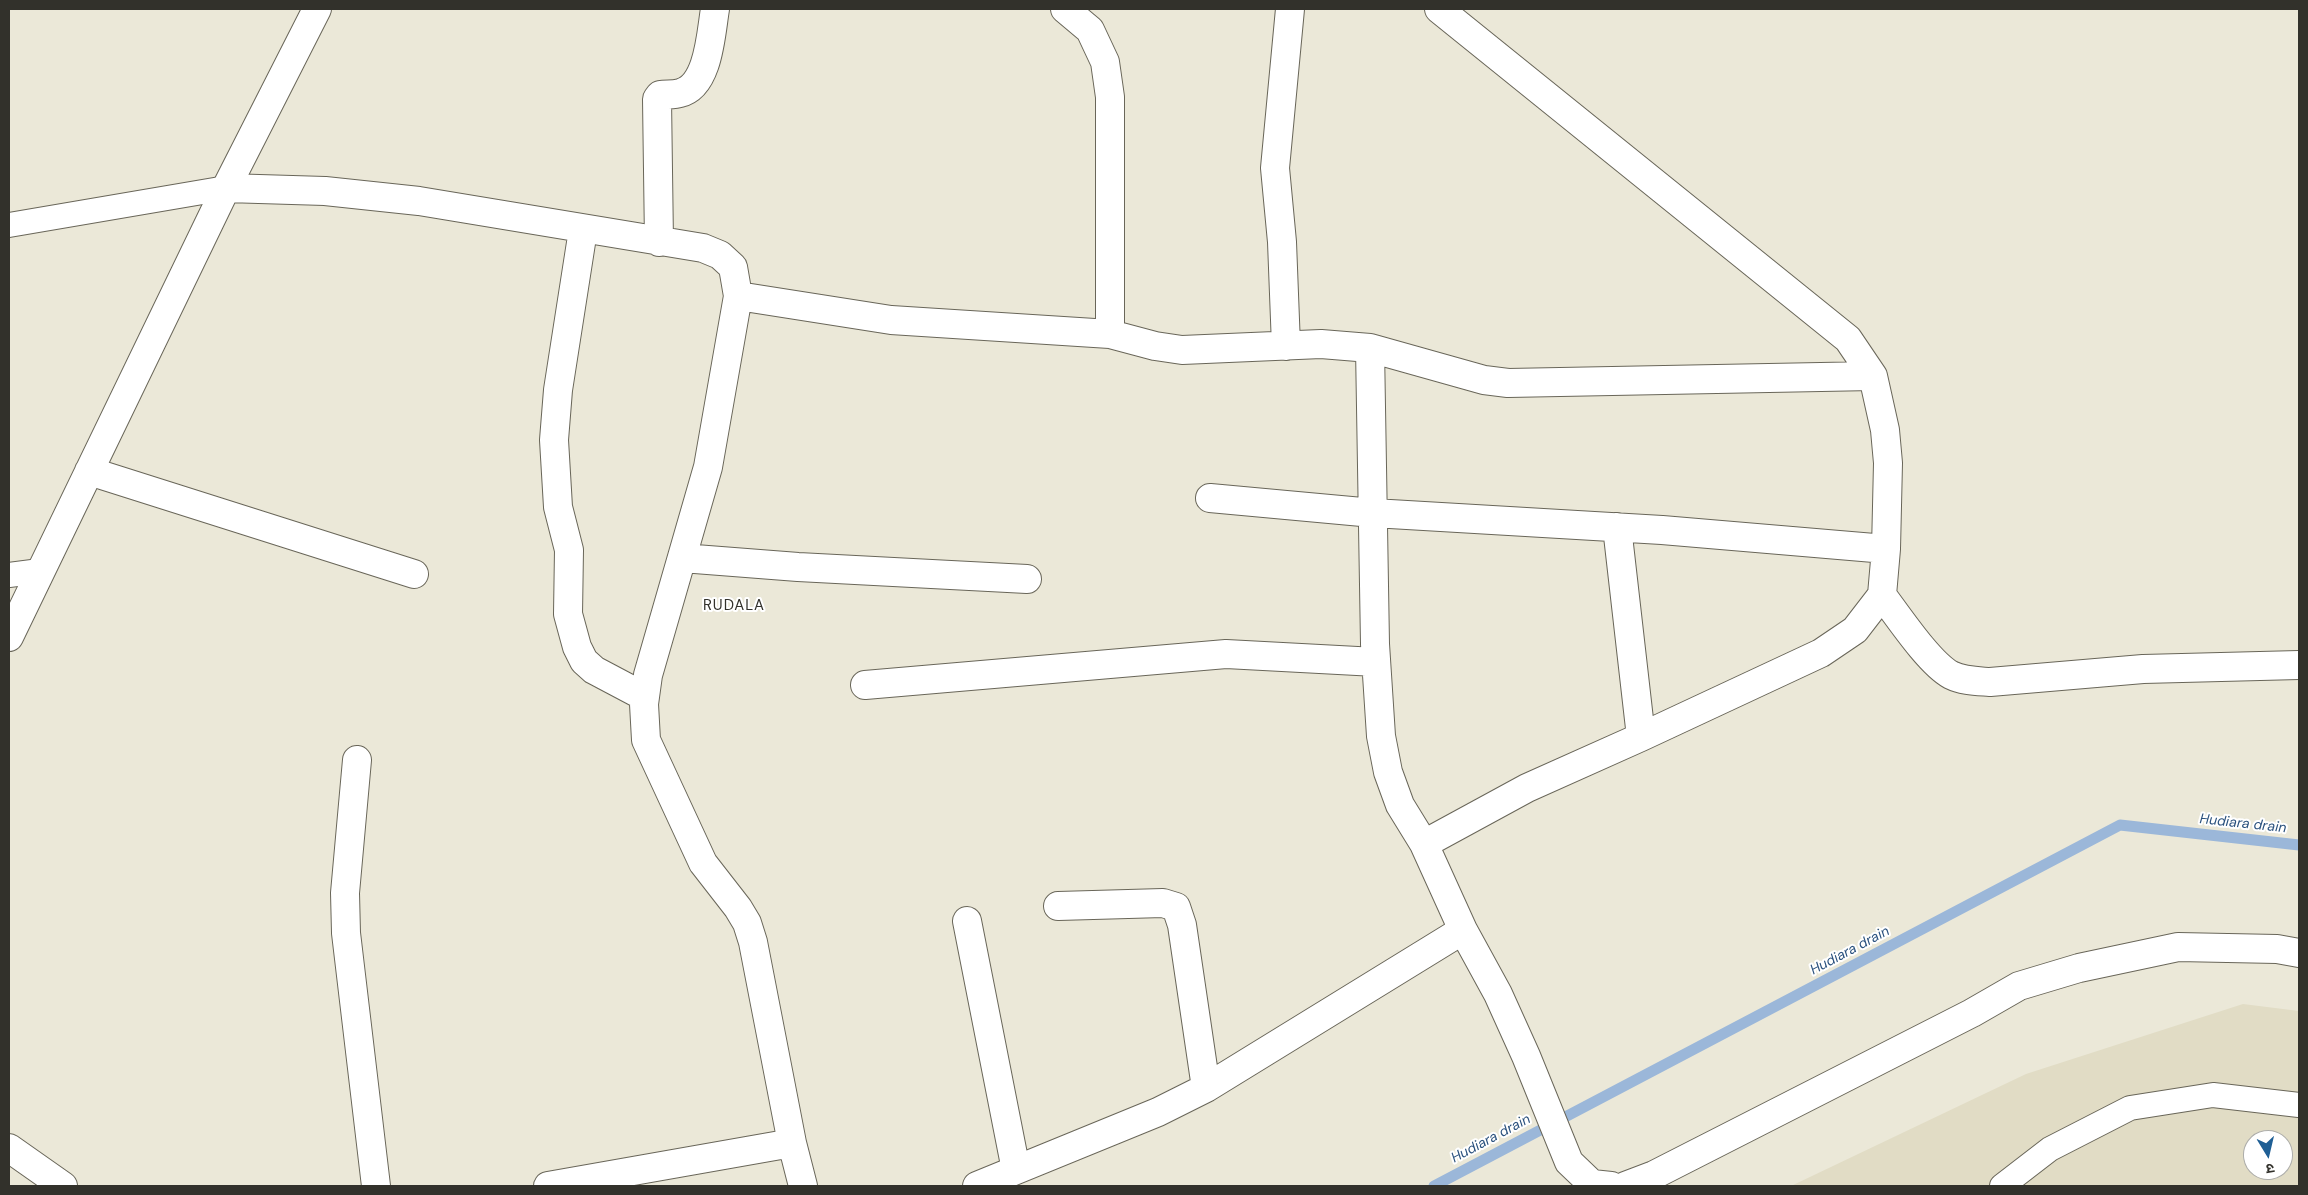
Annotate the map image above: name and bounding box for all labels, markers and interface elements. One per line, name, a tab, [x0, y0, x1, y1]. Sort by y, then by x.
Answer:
district label: RUDALA	[702, 597, 766, 615]
water label: Hudiara drain	[2199, 811, 2287, 837]
water label: Hudiara drain	[1808, 923, 1892, 979]
water label: Hudiara drain	[1449, 1111, 1533, 1167]
north arrow	[2243, 1130, 2293, 1180]
text: उ	[2265, 1159, 2276, 1178]

